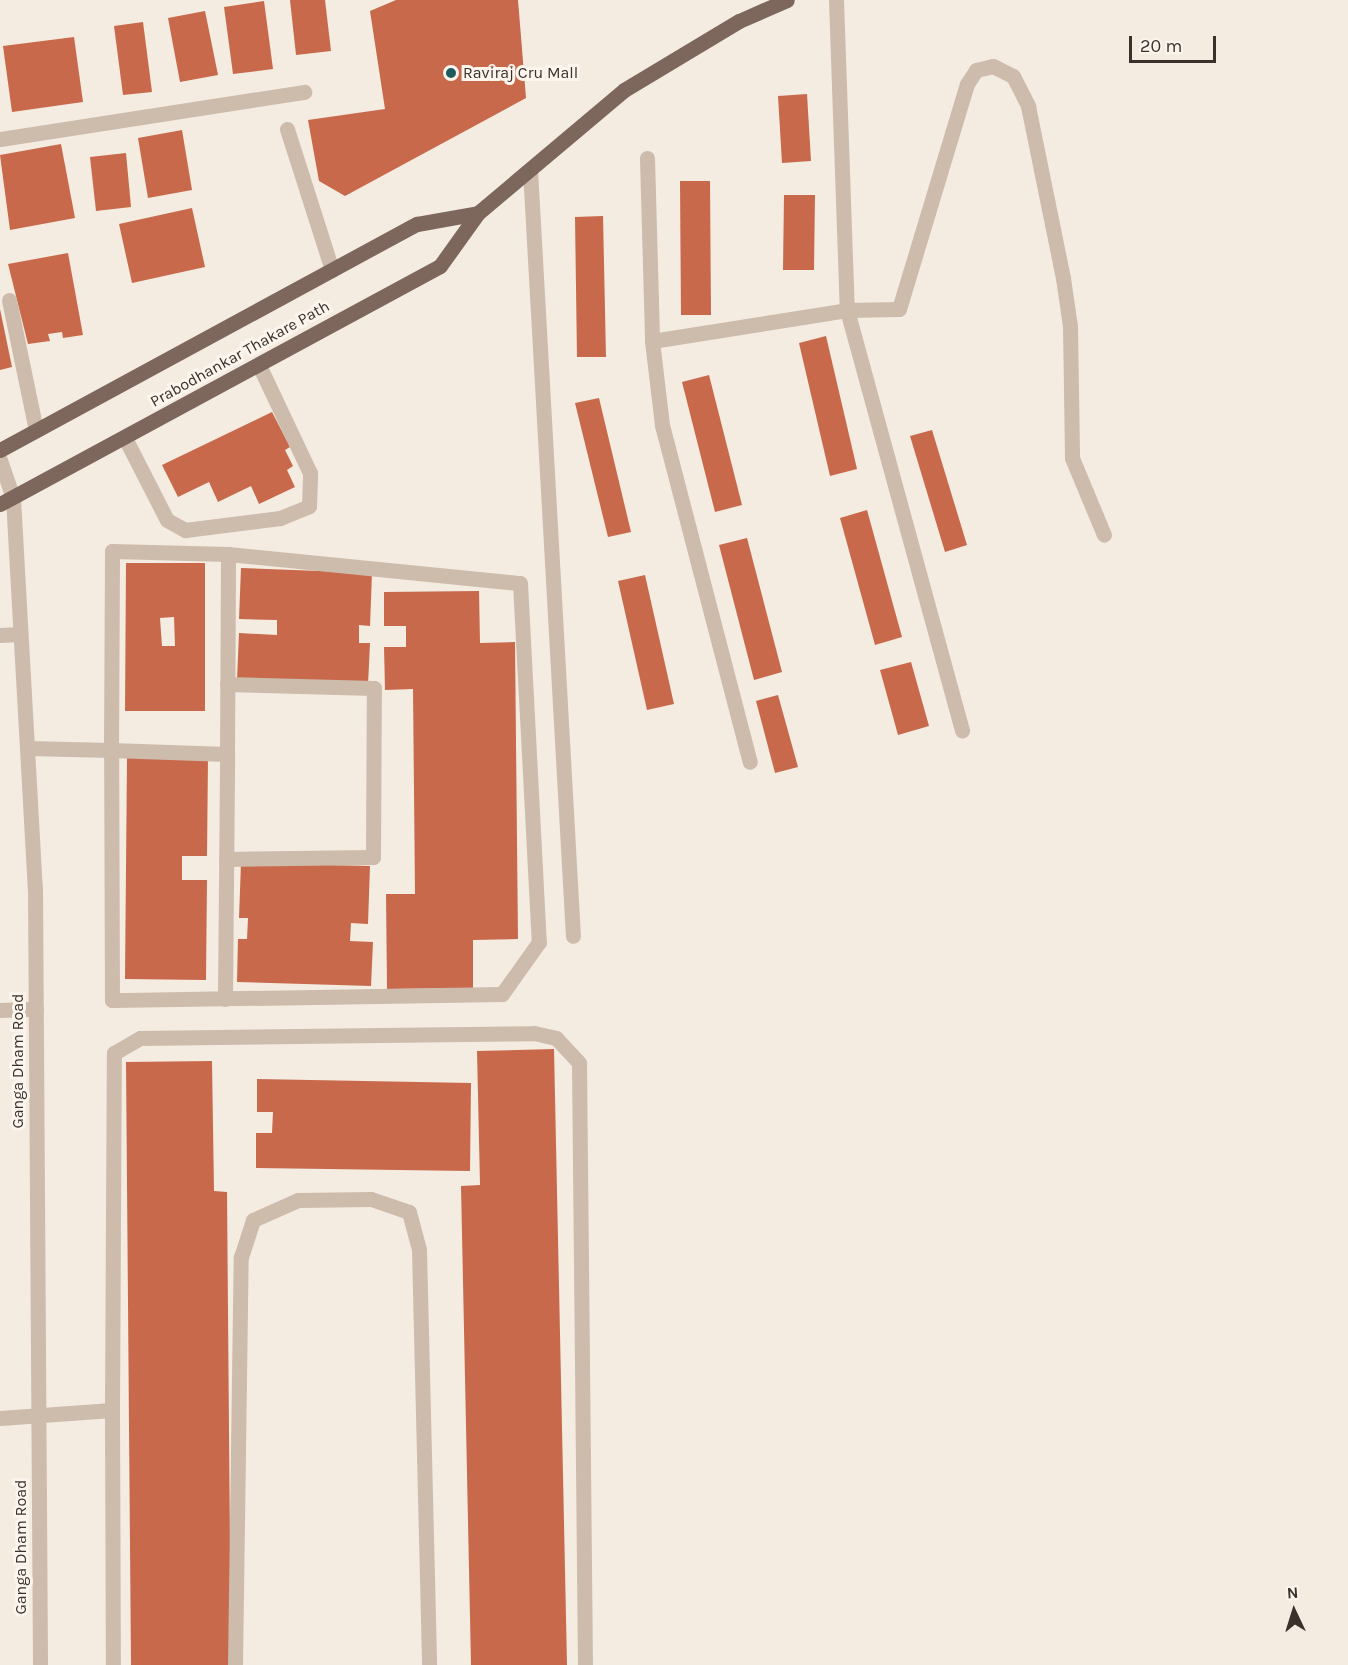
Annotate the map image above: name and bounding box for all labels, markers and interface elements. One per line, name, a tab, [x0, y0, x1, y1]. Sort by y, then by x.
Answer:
scale bar	[1132, 24, 1219, 62]
text: 20 m	[1140, 35, 1182, 57]
place label: Raviraj Cru Mall	[463, 63, 578, 83]
marker: Raviraj Cru Mall	[444, 66, 458, 80]
street label: Prabodhankar Thakare Path	[147, 297, 333, 411]
street label: Ganga Dham Road	[8, 993, 28, 1129]
street label: Ganga Dham Road	[11, 1479, 31, 1615]
north arrow	[1264, 1581, 1324, 1641]
text: N	[1286, 1583, 1299, 1602]

